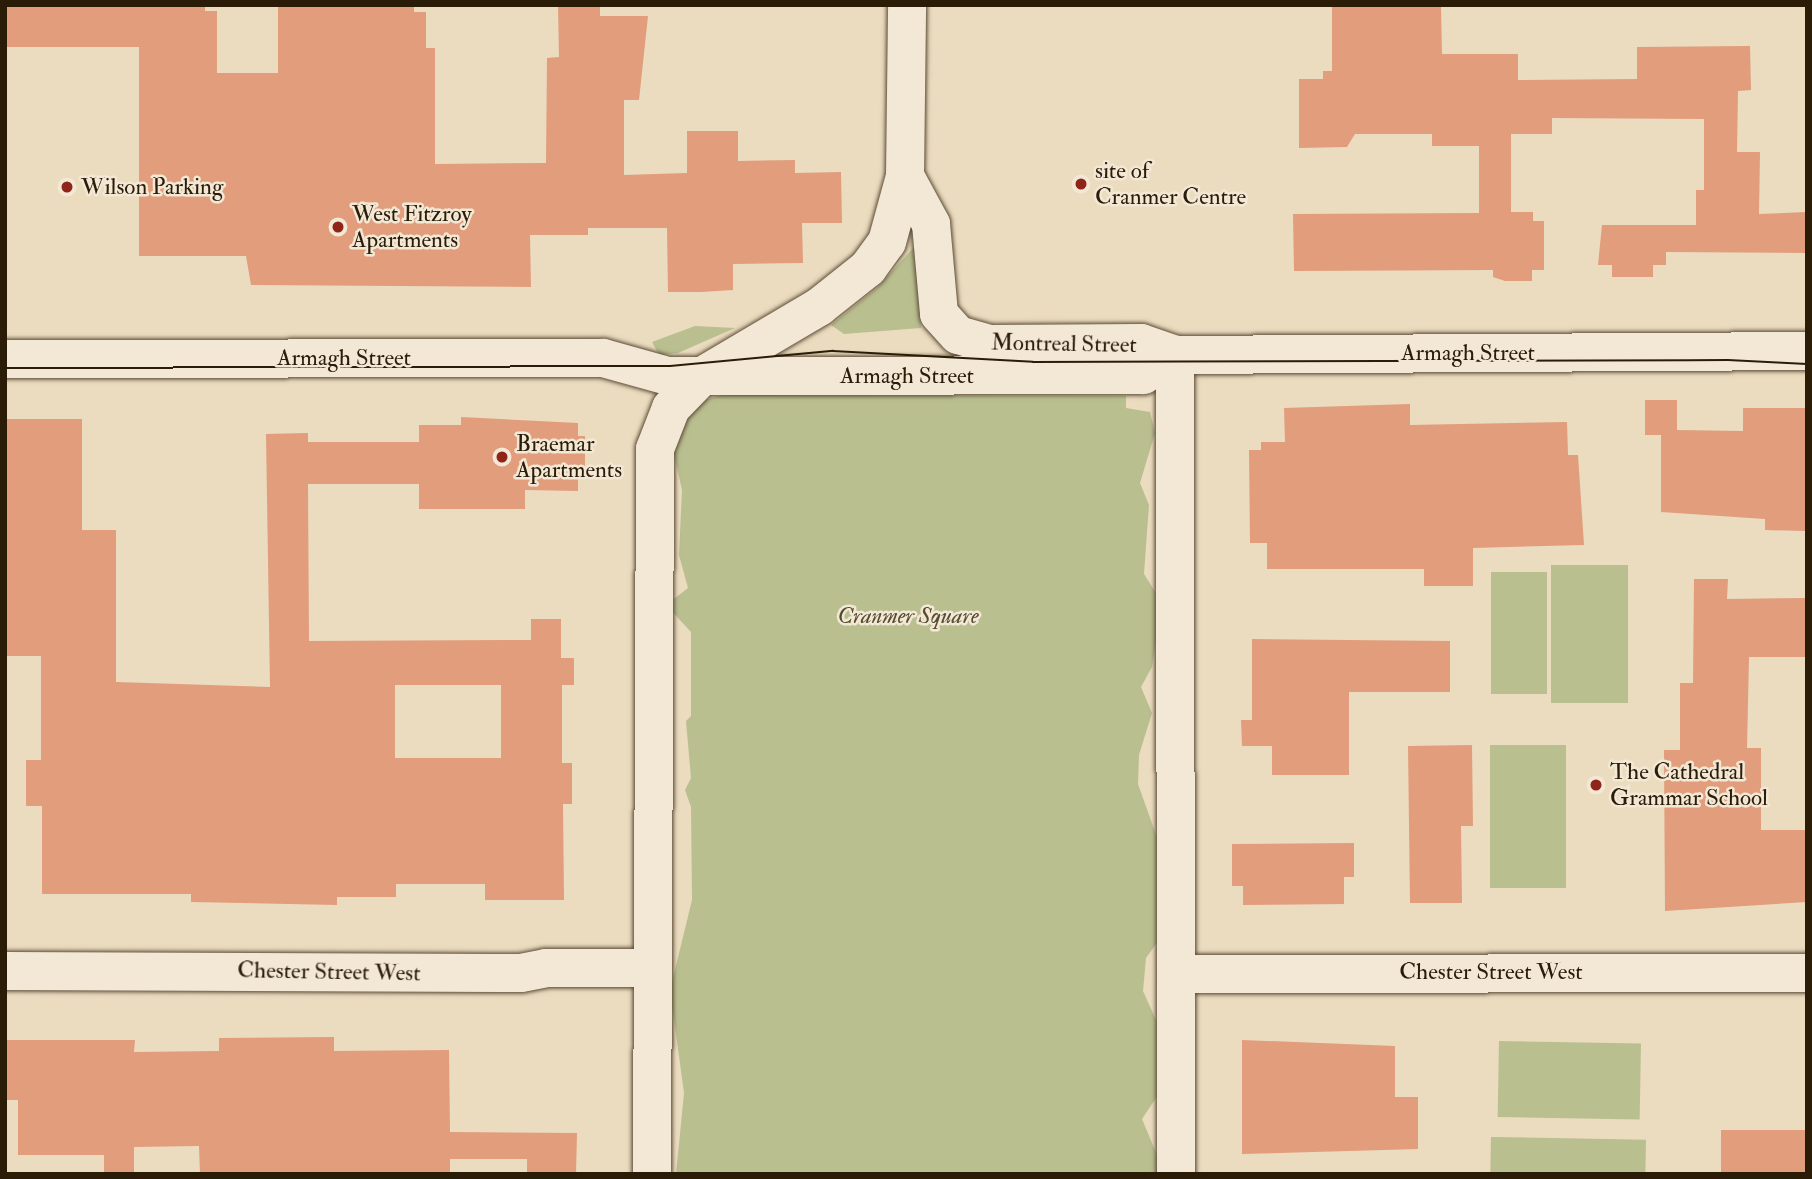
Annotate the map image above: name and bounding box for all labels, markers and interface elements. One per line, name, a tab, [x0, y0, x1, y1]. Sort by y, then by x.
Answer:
place label: site of Cranmer Centre	[1095, 157, 1246, 211]
place label: Wilson Parking	[81, 173, 223, 201]
marker: site of Cranmer Centre	[1073, 176, 1089, 192]
marker: Wilson Parking	[59, 179, 75, 195]
place label: West Fitzroy Apartments	[352, 200, 472, 254]
marker: West Fitzroy Apartments	[330, 219, 346, 235]
street label: Montreal Street	[991, 329, 1137, 359]
street label: Armagh Street	[1401, 339, 1535, 367]
street label: Armagh Street	[277, 344, 411, 372]
street label: Armagh Street	[840, 362, 974, 390]
place label: Braemar Apartments	[516, 430, 622, 484]
marker: Braemar Apartments	[494, 449, 510, 465]
park label: Cranmer Square	[837, 602, 979, 630]
place label: The Cathedral Grammar School	[1610, 758, 1768, 812]
marker: The Cathedral Grammar School	[1588, 777, 1604, 793]
street label: Chester Street West	[237, 957, 421, 987]
street label: Chester Street West	[1399, 958, 1583, 986]

